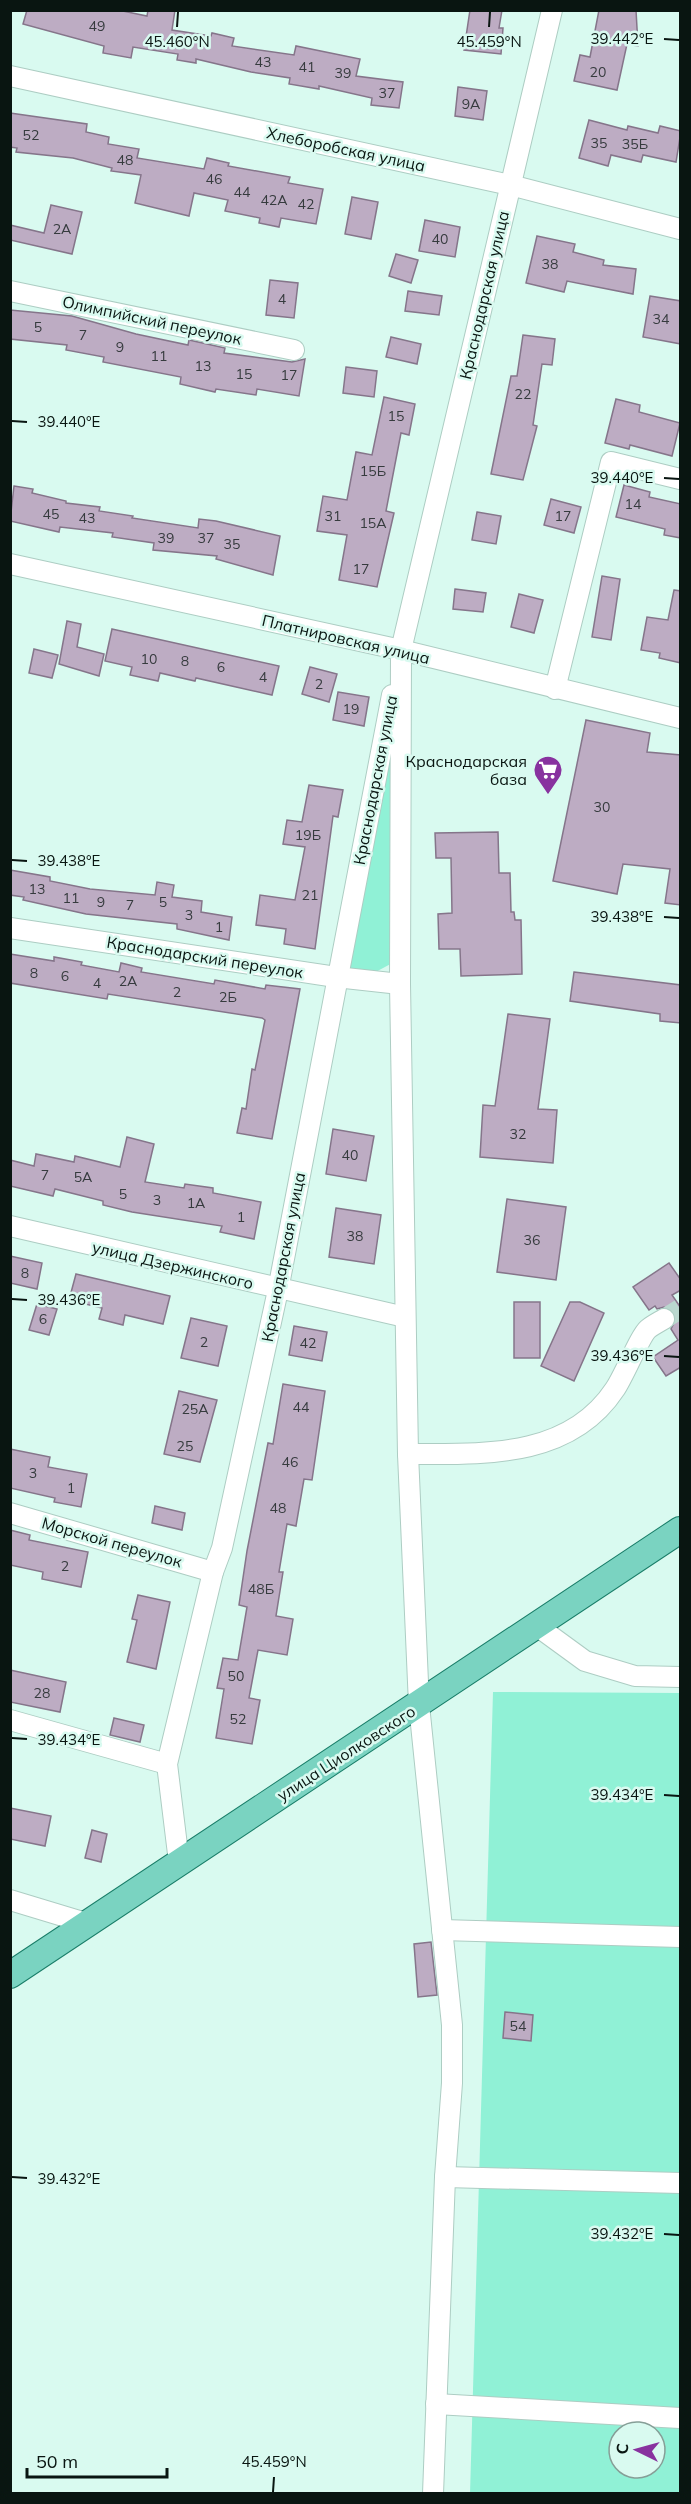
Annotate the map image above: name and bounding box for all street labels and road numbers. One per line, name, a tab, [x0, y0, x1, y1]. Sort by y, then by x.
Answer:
street label: Хлеборобская улица	[265, 122, 427, 176]
street label: Краснодарская улица	[455, 209, 513, 381]
street label: Олимпийский переулок	[61, 291, 244, 349]
street label: Платнировская улица	[260, 610, 432, 668]
street label: Краснодарская улица	[349, 694, 401, 866]
street label: Краснодарский переулок	[105, 932, 305, 982]
street label: Краснодарская улица	[257, 1171, 309, 1343]
street label: улица Дзержинского	[90, 1237, 256, 1293]
street label: Морской переулок	[40, 1512, 185, 1572]
street label: улица Циолковского	[273, 1701, 419, 1805]

